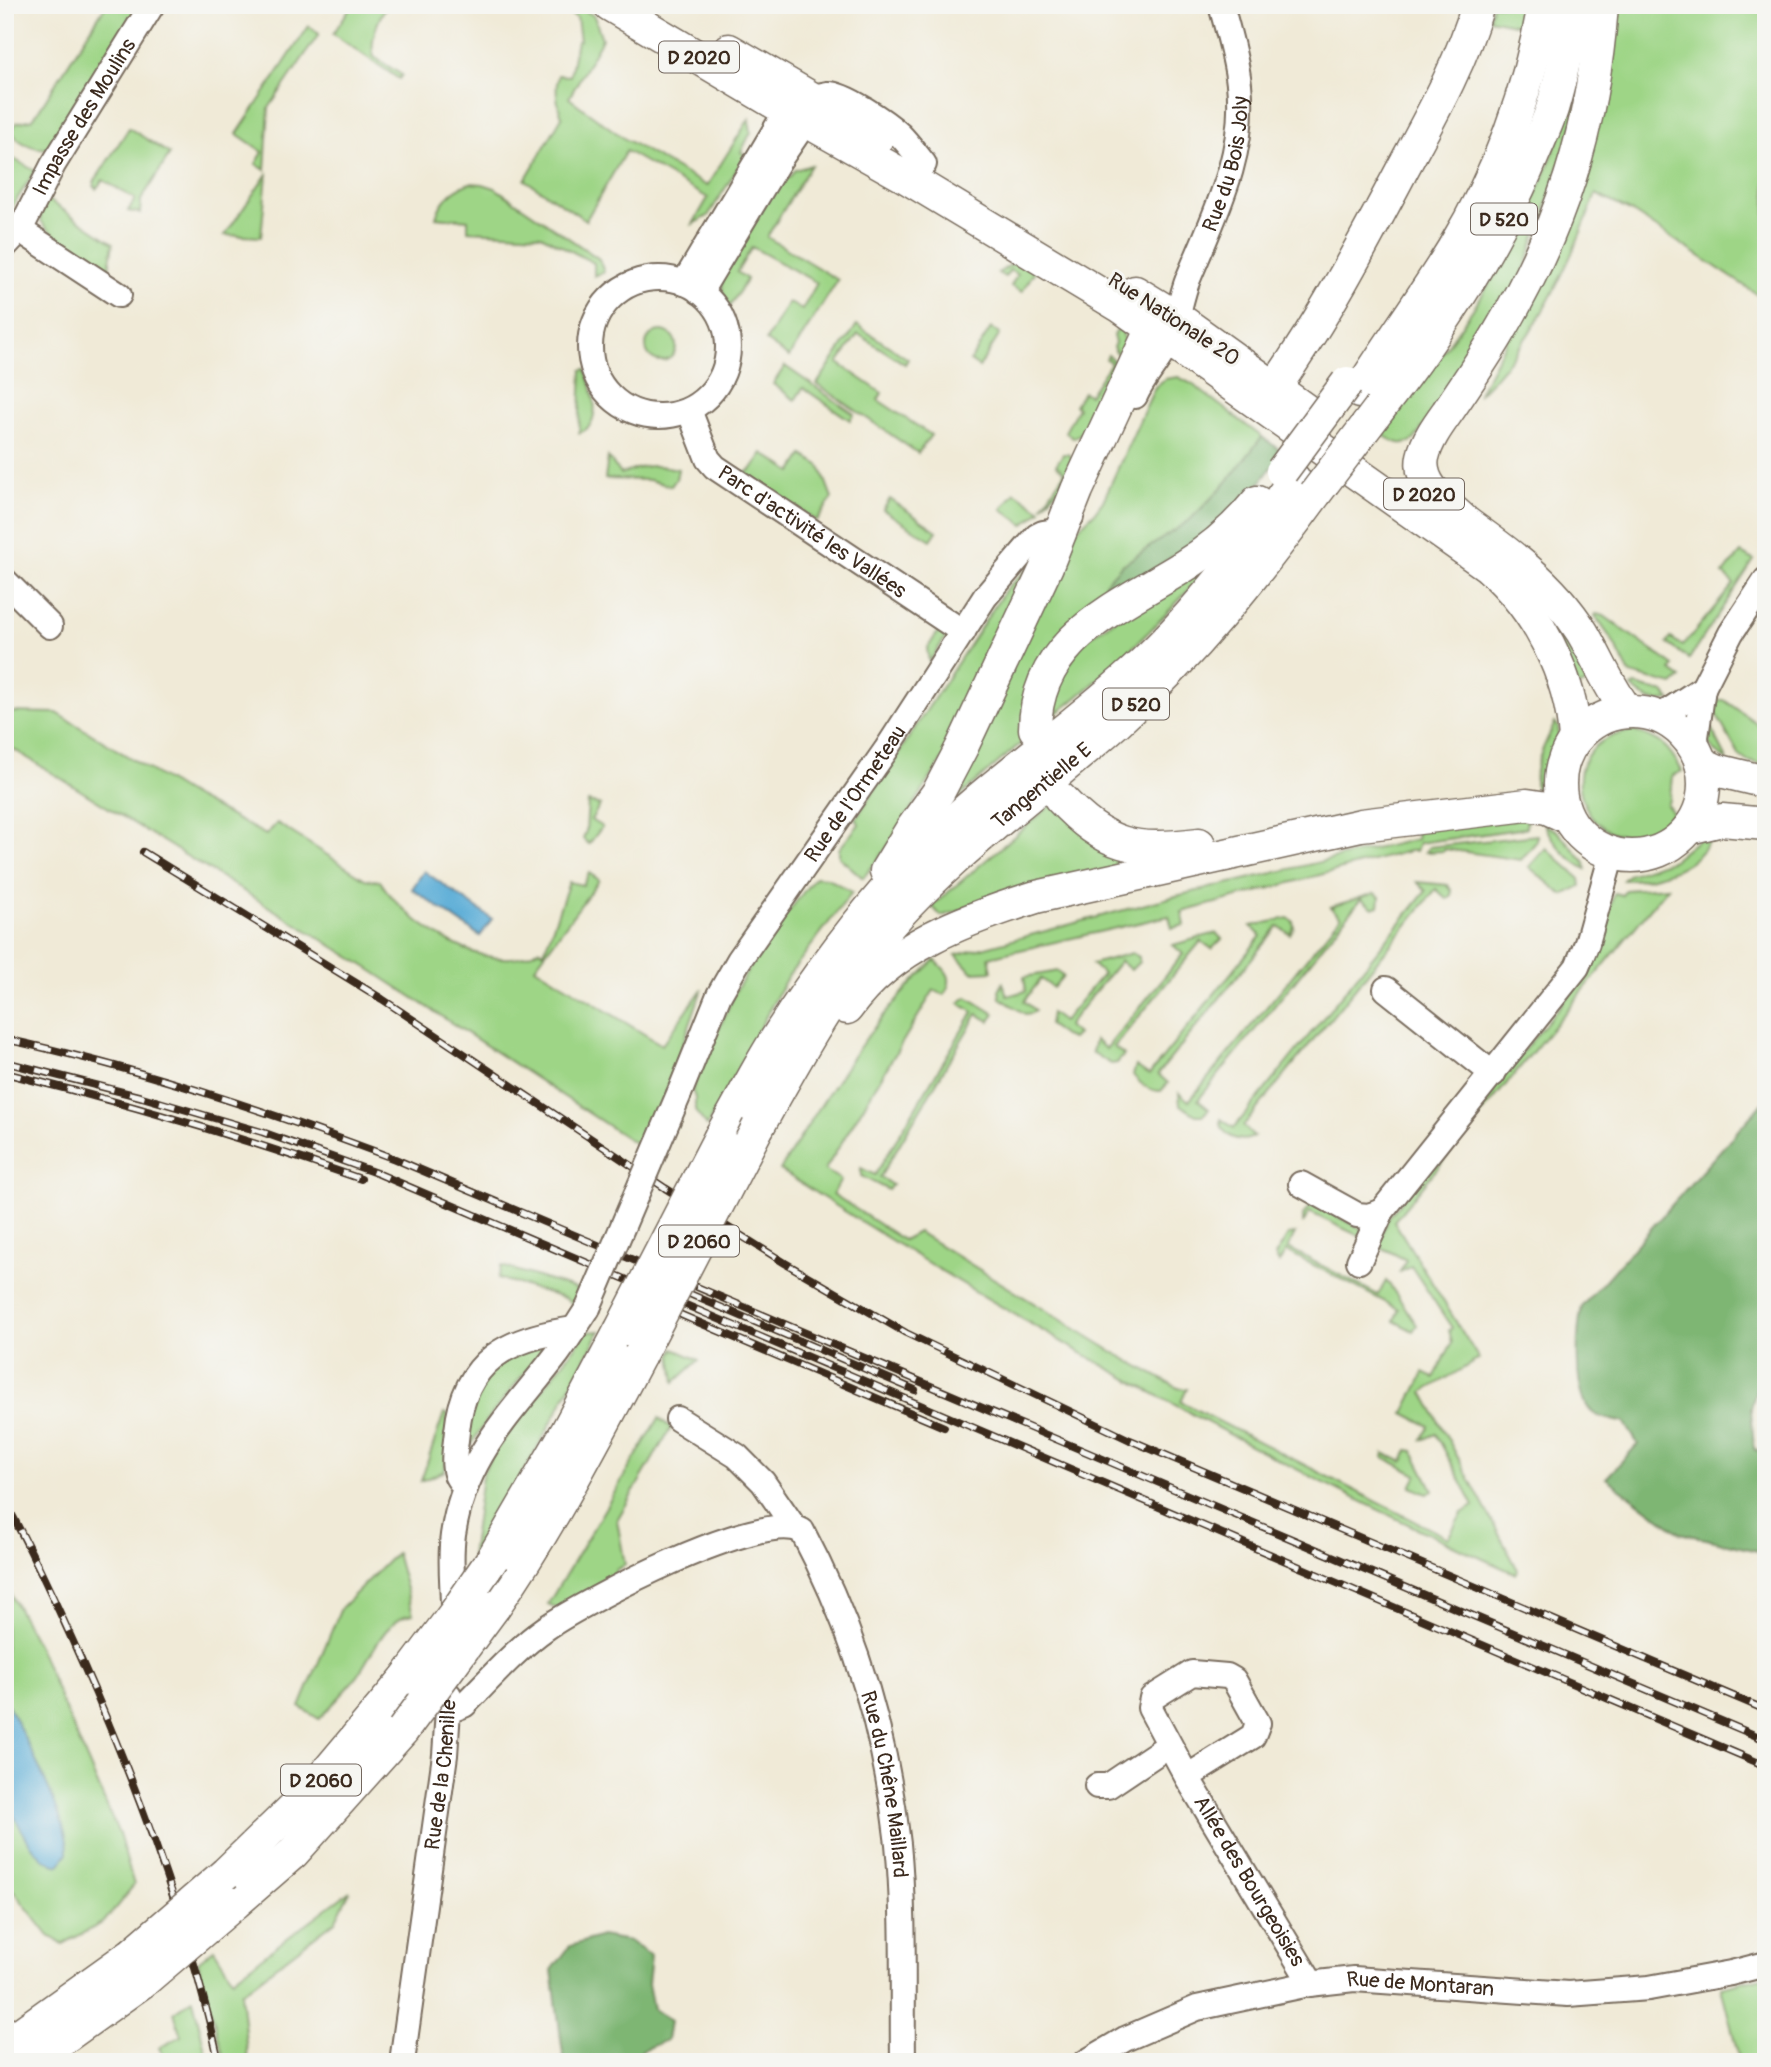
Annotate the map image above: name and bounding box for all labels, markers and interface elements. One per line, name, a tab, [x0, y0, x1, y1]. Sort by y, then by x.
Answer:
street label: Impasse des Moulins	[27, 33, 142, 200]
road number: D 2020	[659, 41, 739, 72]
street label: Rue du Bois Joly	[1197, 96, 1254, 236]
road number: D 520	[1471, 204, 1537, 234]
street label: Rue Nationale 20	[1103, 267, 1245, 372]
street label: Parc d'activité les Vallées	[712, 460, 912, 605]
road number: D 2020	[1384, 478, 1464, 509]
road number: D 520	[1103, 688, 1169, 720]
street label: Rue de l'Ormeteau	[799, 720, 912, 868]
street label: Tangentielle E	[986, 737, 1098, 835]
road number: D 2060	[659, 1226, 739, 1256]
street label: Rue du Chêne Maillard	[854, 1688, 914, 1879]
street label: Rue de la Chenille	[419, 1698, 463, 1852]
road number: D 2060	[281, 1764, 361, 1796]
street label: Allée des Bourgeoisies	[1187, 1791, 1311, 1972]
street label: Rue de Montaran	[1345, 1966, 1495, 2003]

